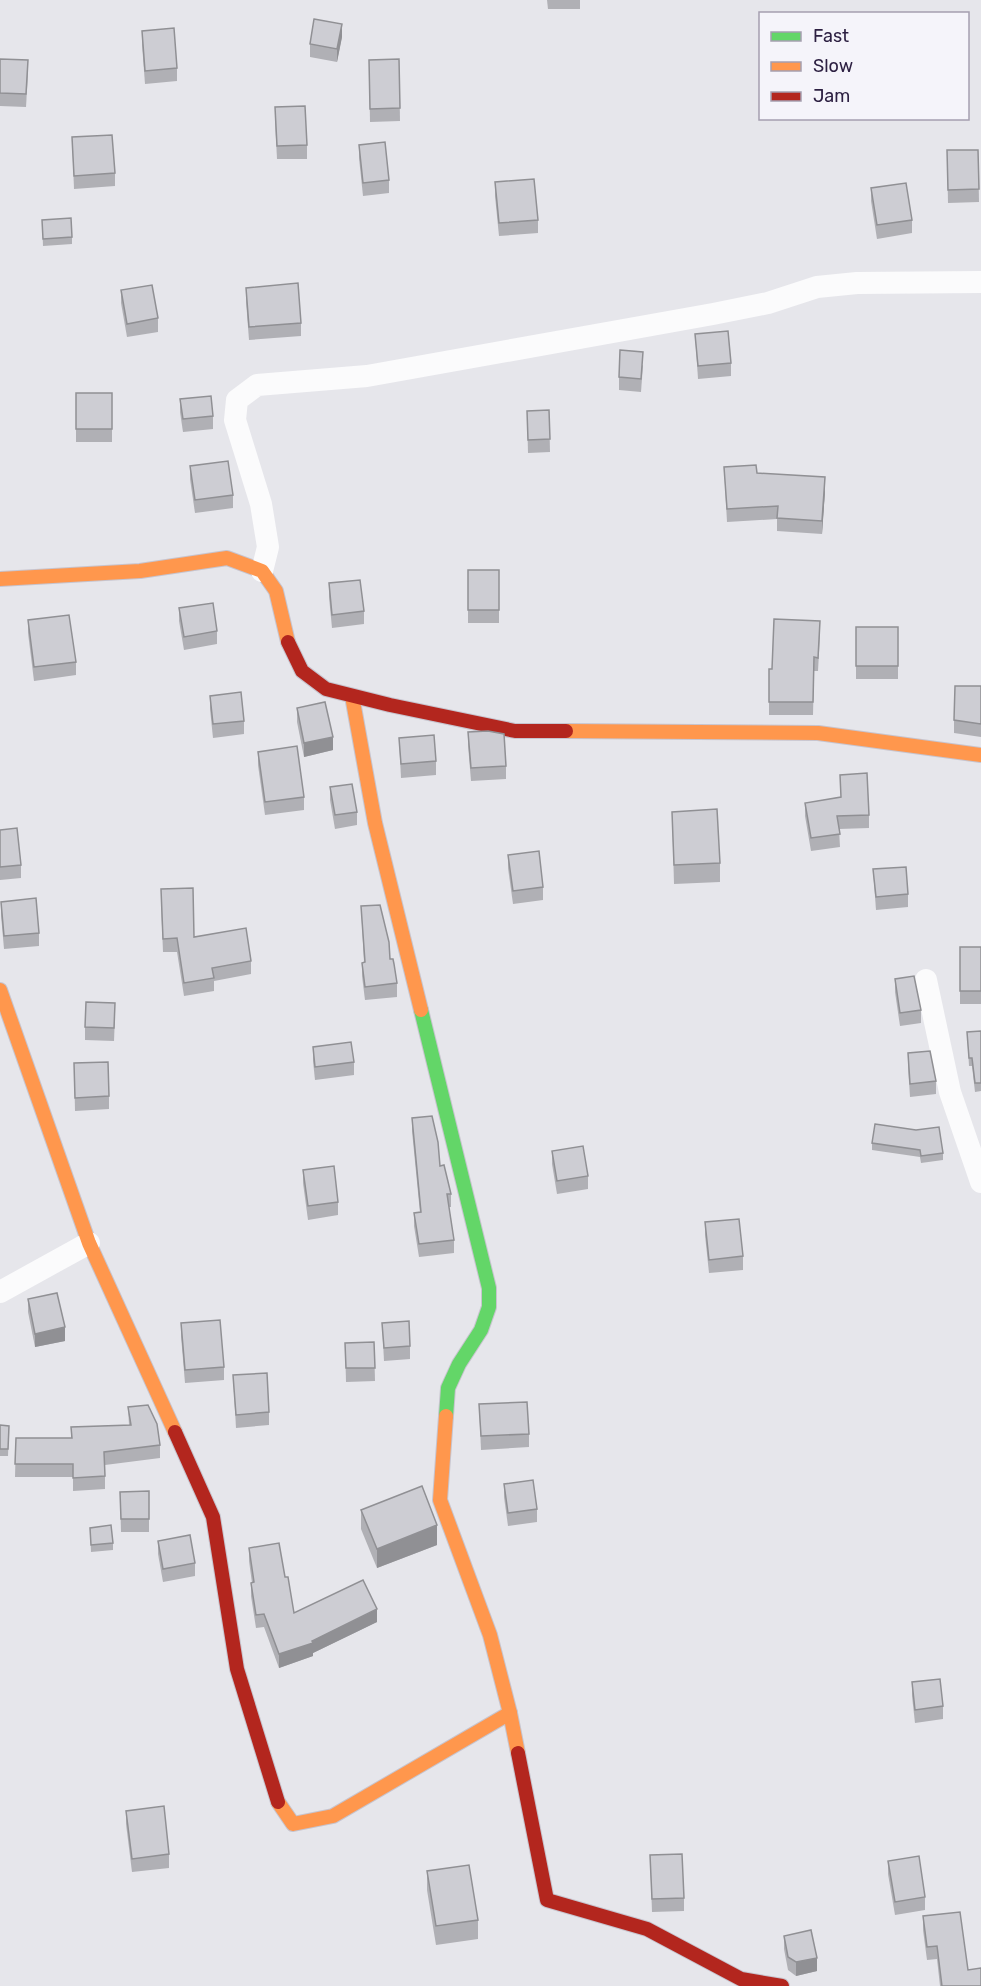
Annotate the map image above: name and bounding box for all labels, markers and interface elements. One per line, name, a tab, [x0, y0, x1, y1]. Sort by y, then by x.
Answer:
legend	[759, 12, 969, 120]
text: Fast	[813, 25, 849, 47]
text: Slow	[813, 55, 853, 77]
text: Jam	[813, 85, 850, 107]

